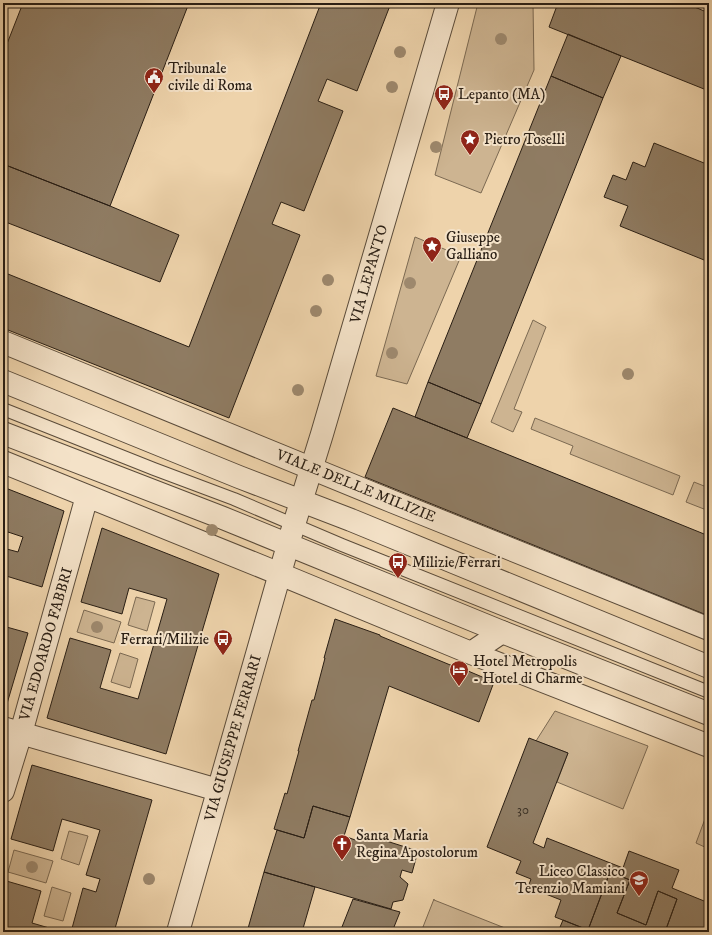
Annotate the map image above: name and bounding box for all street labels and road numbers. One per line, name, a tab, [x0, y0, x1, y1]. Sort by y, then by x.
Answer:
street label: VIA LEPANTO	[346, 222, 392, 327]
street label: VIALE DELLE MILIZIE	[273, 445, 439, 527]
street label: VIA EDOARDO FABBRI	[15, 565, 77, 724]
street label: VIA GIUSEPPE FERRARI	[200, 653, 266, 824]

